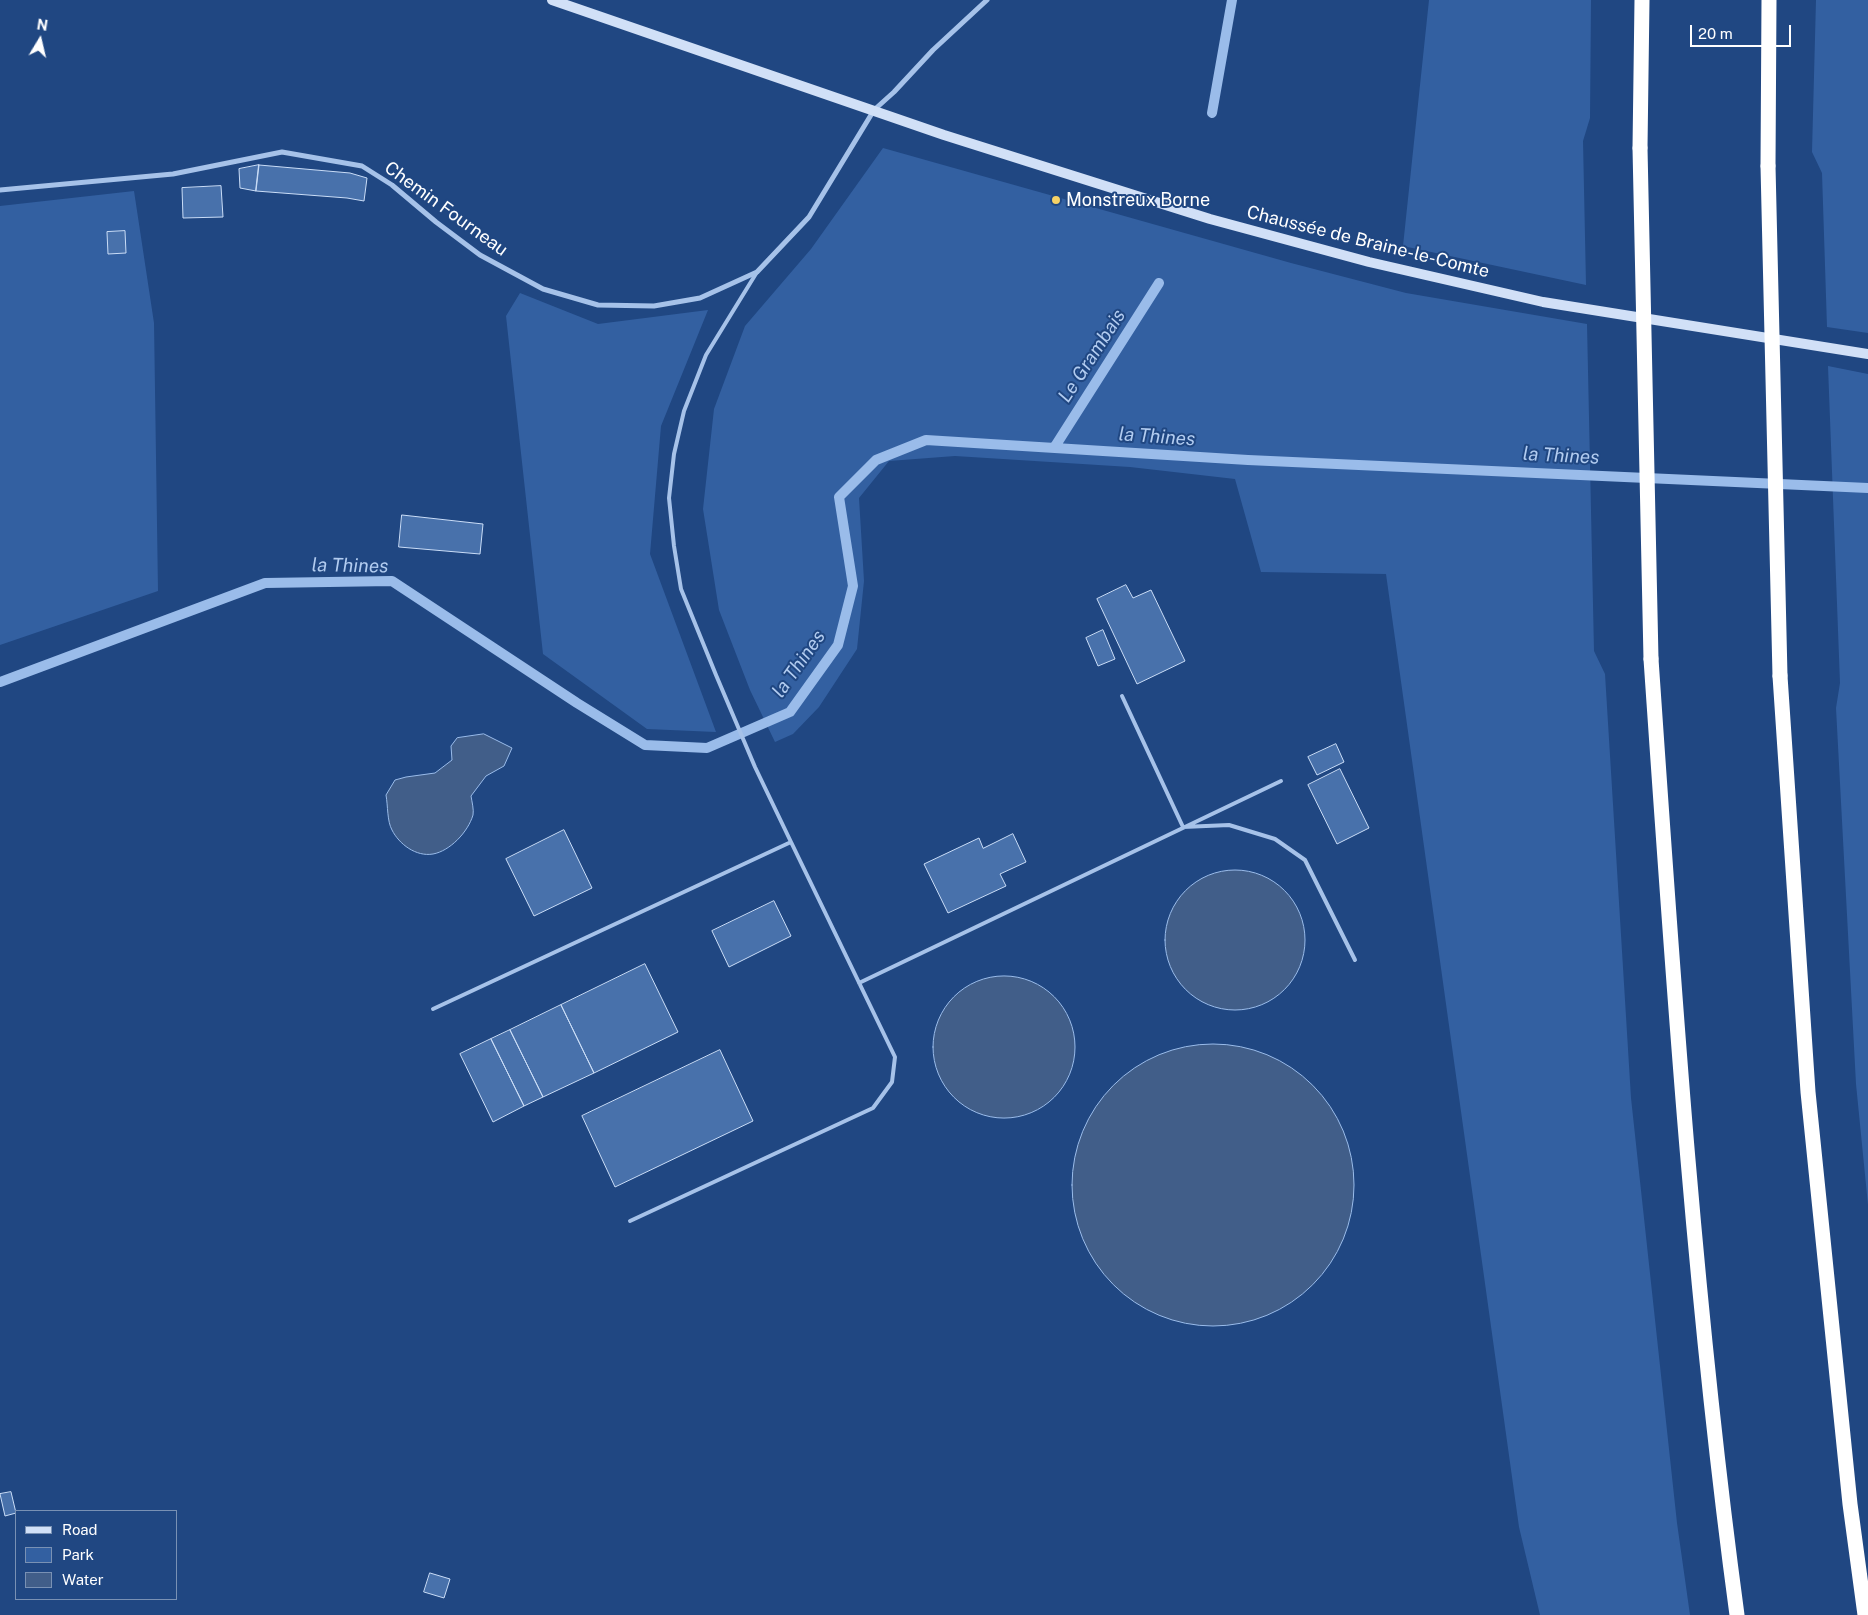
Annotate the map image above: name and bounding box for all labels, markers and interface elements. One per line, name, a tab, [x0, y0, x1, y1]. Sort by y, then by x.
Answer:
north arrow	[15, 15, 65, 65]
scale bar	[1693, 15, 1794, 47]
text: N	[36, 16, 49, 34]
text: 20 m	[1698, 25, 1733, 42]
street label: Chemin Fourneau	[380, 157, 512, 261]
place label: Monstreux Borne	[1066, 189, 1210, 211]
marker: Monstreux Borne	[1050, 194, 1062, 206]
street label: Chaussée de Braine-le-Comte	[1245, 201, 1491, 283]
water label: Le Grambais	[1054, 305, 1130, 407]
water label: la Thines	[1118, 423, 1196, 451]
water label: la Thines	[1522, 443, 1600, 469]
water label: la Thines	[311, 554, 389, 578]
water label: la Thines	[768, 626, 830, 702]
legend	[15, 1510, 178, 1600]
text: Road	[62, 1521, 98, 1538]
text: Park	[62, 1546, 94, 1563]
text: Water	[62, 1571, 104, 1588]

